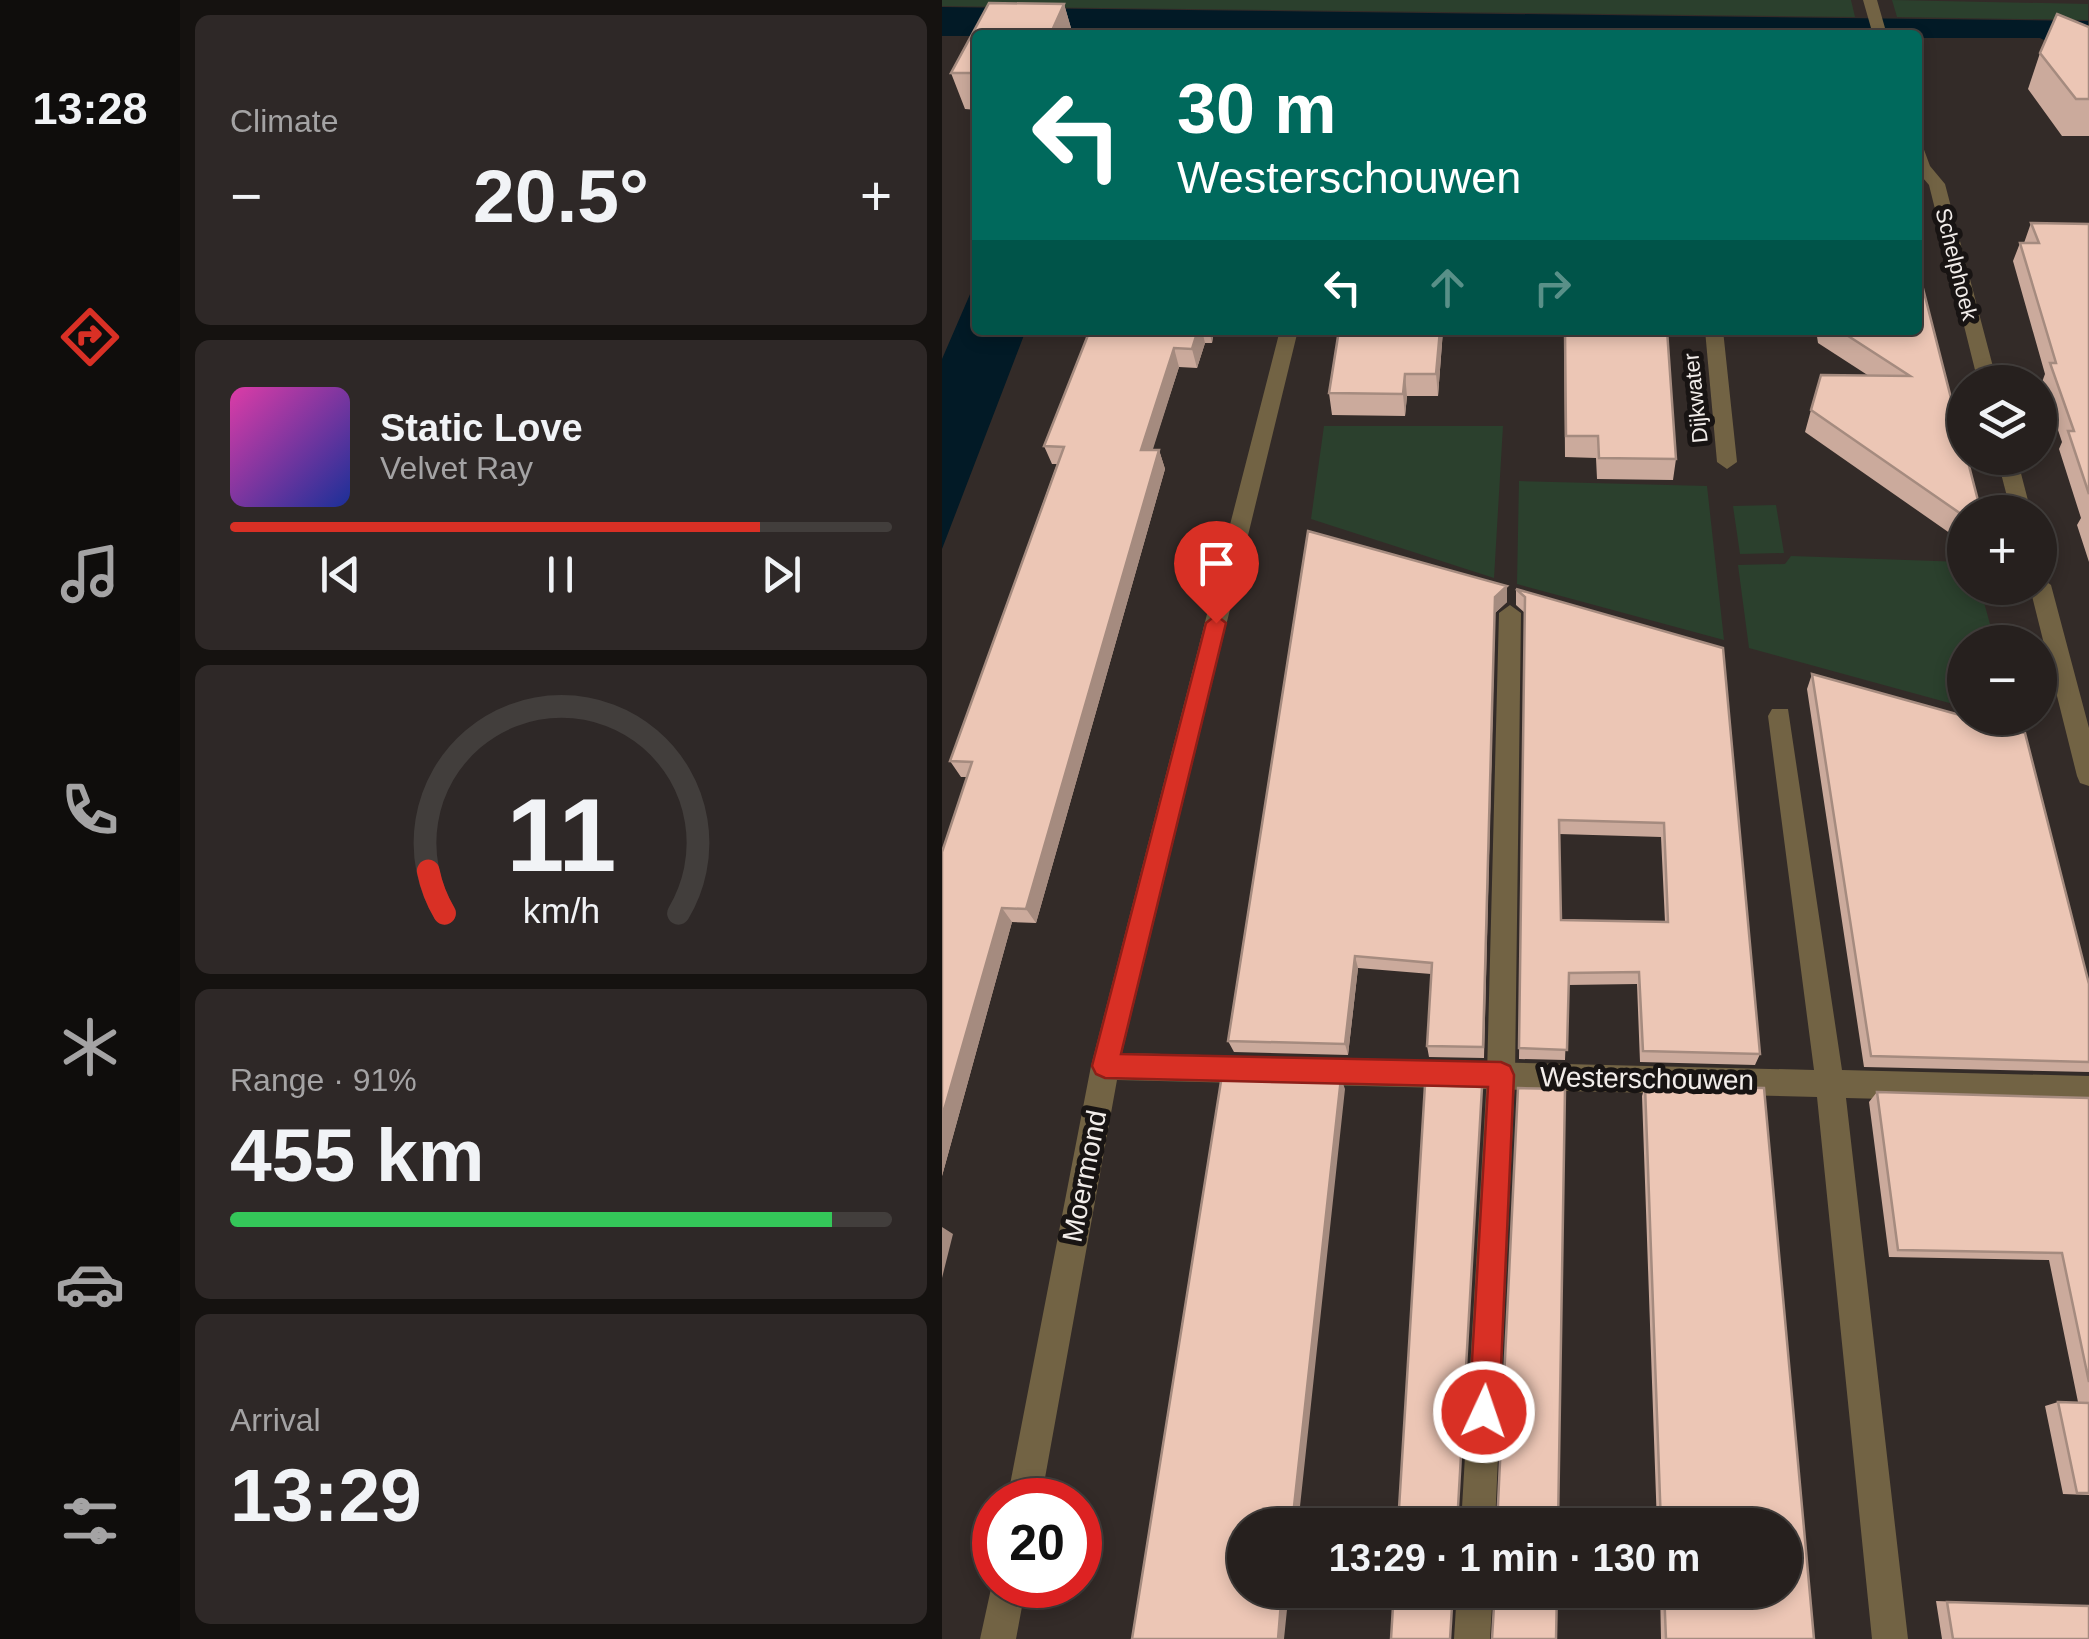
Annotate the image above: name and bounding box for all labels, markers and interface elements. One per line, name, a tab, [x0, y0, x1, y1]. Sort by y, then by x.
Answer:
icon: left	[1012, 70, 1142, 200]
text: 30 m	[1177, 70, 1337, 148]
text: 13:28	[32, 83, 148, 134]
text: Climate	[230, 103, 338, 139]
text: Westerschouwen	[1177, 152, 1521, 203]
text: 20.5°	[473, 154, 649, 238]
text: −	[230, 165, 262, 227]
text: +	[860, 165, 892, 227]
street label: Schelphoek	[1930, 205, 1983, 324]
icon: left	[1315, 260, 1370, 315]
icon: ahead	[1420, 260, 1475, 315]
icon: right	[1525, 260, 1580, 315]
icon: directions	[55, 302, 125, 372]
street label: Dijkwater	[1678, 352, 1713, 444]
map controls	[1947, 365, 2057, 735]
button: layers	[1947, 365, 2057, 475]
text: Static Love	[380, 407, 583, 449]
text: Velvet Ray	[380, 450, 533, 486]
button: +	[1947, 495, 2057, 605]
pin	[1174, 521, 1259, 624]
icon: arrive	[1189, 536, 1244, 591]
icon: music	[55, 539, 125, 609]
icon: previous	[313, 547, 368, 602]
icon: pause	[533, 547, 588, 602]
icon: next	[754, 547, 809, 602]
button: −	[1947, 625, 2057, 735]
icon: phone	[55, 775, 125, 845]
text: 11	[506, 777, 616, 893]
text: km/h	[522, 891, 600, 931]
icon: climate	[55, 1012, 125, 1082]
street label: Westerschouwen	[1540, 1061, 1754, 1096]
text: Range · 91%	[230, 1062, 417, 1098]
street label: Moermond	[1057, 1107, 1112, 1245]
text: 455 km	[230, 1113, 484, 1197]
icon: car	[55, 1249, 125, 1319]
position arrow	[1432, 1360, 1536, 1464]
text: Arrival	[230, 1402, 321, 1438]
text: 13:29	[230, 1453, 422, 1537]
speed limit sign: 20	[972, 1478, 1102, 1608]
icon: filters	[55, 1486, 125, 1556]
text: 13:29 · 1 min · 130 m	[1329, 1537, 1700, 1579]

